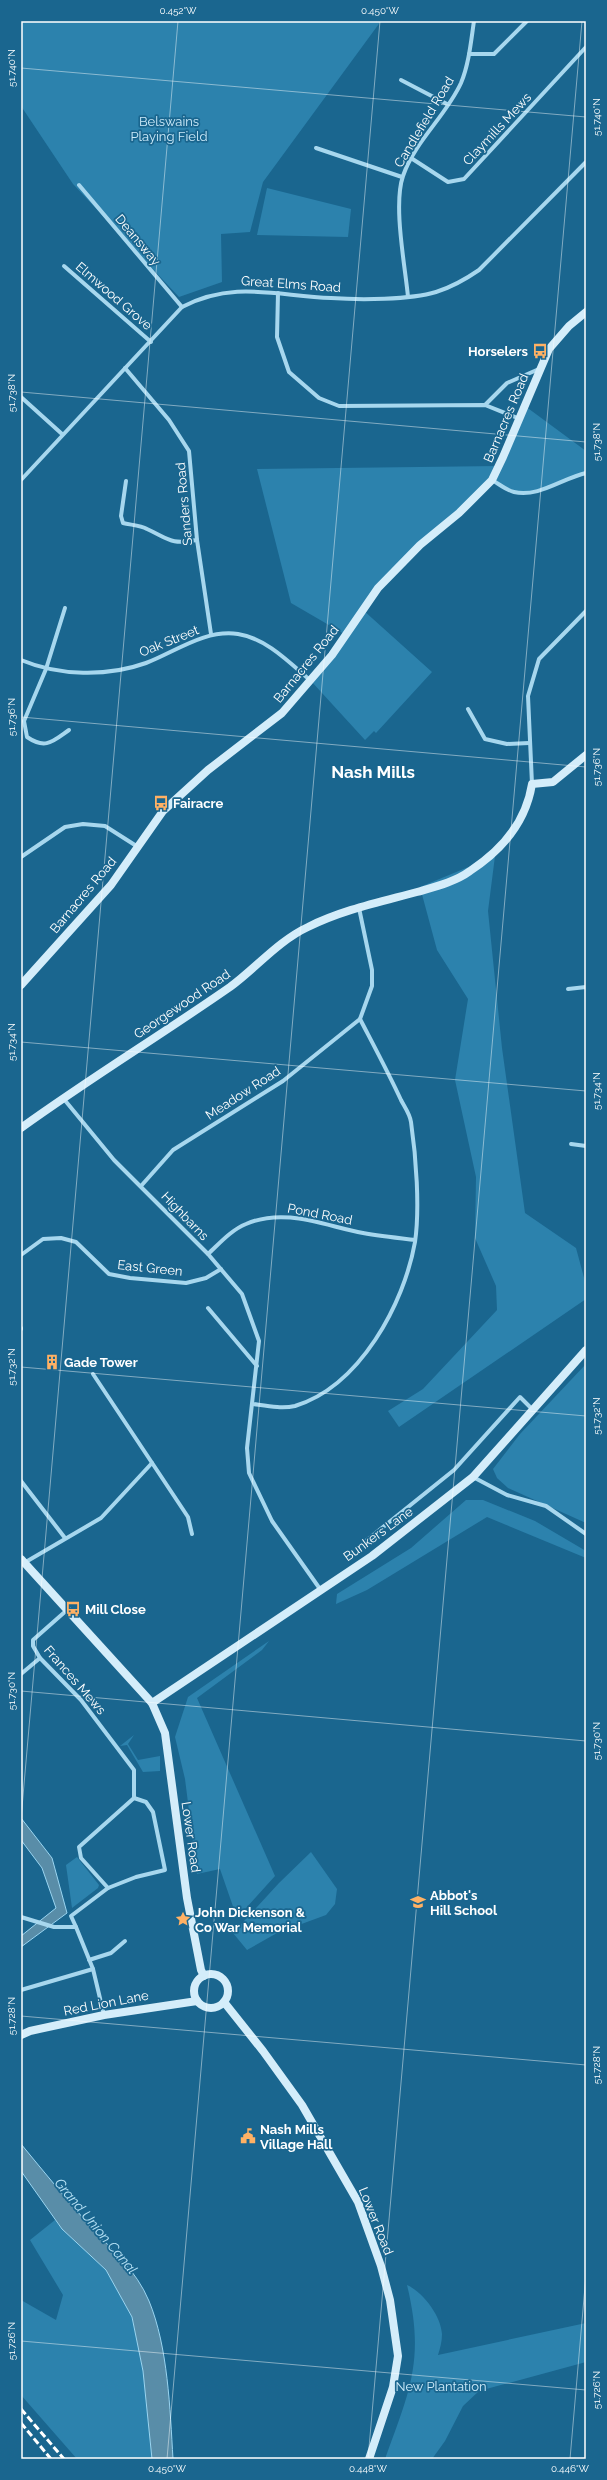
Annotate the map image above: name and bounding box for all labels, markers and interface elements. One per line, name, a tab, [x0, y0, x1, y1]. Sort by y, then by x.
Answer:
text: 0.452°W	[159, 5, 197, 16]
text: 0.450°W	[361, 5, 400, 16]
text: 51.740°N	[6, 49, 17, 87]
street label: Candlefield Road	[391, 74, 457, 170]
street label: Claymills Mews	[460, 90, 534, 168]
text: 51.740°N	[591, 98, 602, 136]
park label: Belswains Playing Field	[130, 114, 208, 144]
street label: Deansway	[112, 211, 164, 269]
street label: Elmwood Grove	[73, 259, 155, 333]
street label: Great Elms Road	[241, 273, 341, 295]
bus stop icon: Horselers	[531, 342, 549, 360]
place label: Horselers	[468, 344, 529, 359]
street label: Barnacres Road	[481, 371, 531, 465]
text: 51.738°N	[6, 374, 17, 412]
text: 51.738°N	[591, 423, 602, 461]
street label: Sanders Road	[173, 462, 195, 546]
street label: Oak Street	[137, 622, 202, 660]
street label: Barnacres Road	[270, 622, 342, 706]
text: 51.736°N	[6, 698, 17, 736]
text: 51.736°N	[591, 748, 602, 786]
district label: Nash Mills	[331, 762, 415, 782]
bus stop icon: Fairacre	[152, 794, 170, 812]
place label: Fairacre	[173, 796, 223, 811]
street label: Barnacres Road	[47, 854, 119, 936]
street label: Georgewood Road	[131, 966, 233, 1042]
text: 51.734°N	[6, 1023, 17, 1061]
street label: Meadow Road	[203, 1063, 283, 1123]
text: 51.734°N	[591, 1072, 602, 1110]
street label: Highbarns	[158, 1189, 212, 1243]
street label: Pond Road	[286, 1200, 354, 1228]
street label: East Green	[117, 1257, 183, 1279]
text: 51.732°N	[6, 1348, 17, 1386]
building icon: Gade Tower	[43, 1353, 61, 1371]
place label: Gade Tower	[64, 1355, 138, 1370]
text: 51.732°N	[591, 1397, 602, 1435]
street label: Bunkers Lane	[340, 1504, 416, 1564]
bus stop icon: Mill Close	[64, 1600, 82, 1618]
place label: Mill Close	[85, 1602, 146, 1617]
street label: Frances Mews	[41, 1643, 109, 1717]
text: 51.730°N	[6, 1672, 17, 1710]
text: 51.730°N	[591, 1722, 602, 1760]
street label: Lower Road	[179, 1800, 203, 1874]
place label: Abbot's Hill School	[430, 1888, 498, 1918]
school or university icon: Abbot's Hill School	[409, 1893, 427, 1911]
place label: John Dickenson & Co War Memorial	[195, 1905, 306, 1935]
place icon: John Dickenson & Co War Memorial	[174, 1910, 192, 1928]
street label: Red Lion Lane	[62, 1987, 150, 2019]
text: 51.728°N	[6, 1997, 17, 2035]
text: 51.728°N	[591, 2046, 602, 2084]
place label: Nash Mills Village Hall	[260, 2122, 333, 2152]
public building icon: Nash Mills Village Hall	[239, 2127, 257, 2145]
water label: Grand Union Canal	[51, 2175, 141, 2277]
street label: Lower Road	[356, 2185, 396, 2257]
text: 51.726°N	[6, 2322, 17, 2360]
text: 51.726°N	[591, 2371, 602, 2409]
park label: New Plantation	[395, 2379, 487, 2394]
text: 0.450°W	[148, 2463, 187, 2474]
text: 0.448°W	[349, 2463, 388, 2474]
text: 0.446°W	[551, 2463, 590, 2474]

